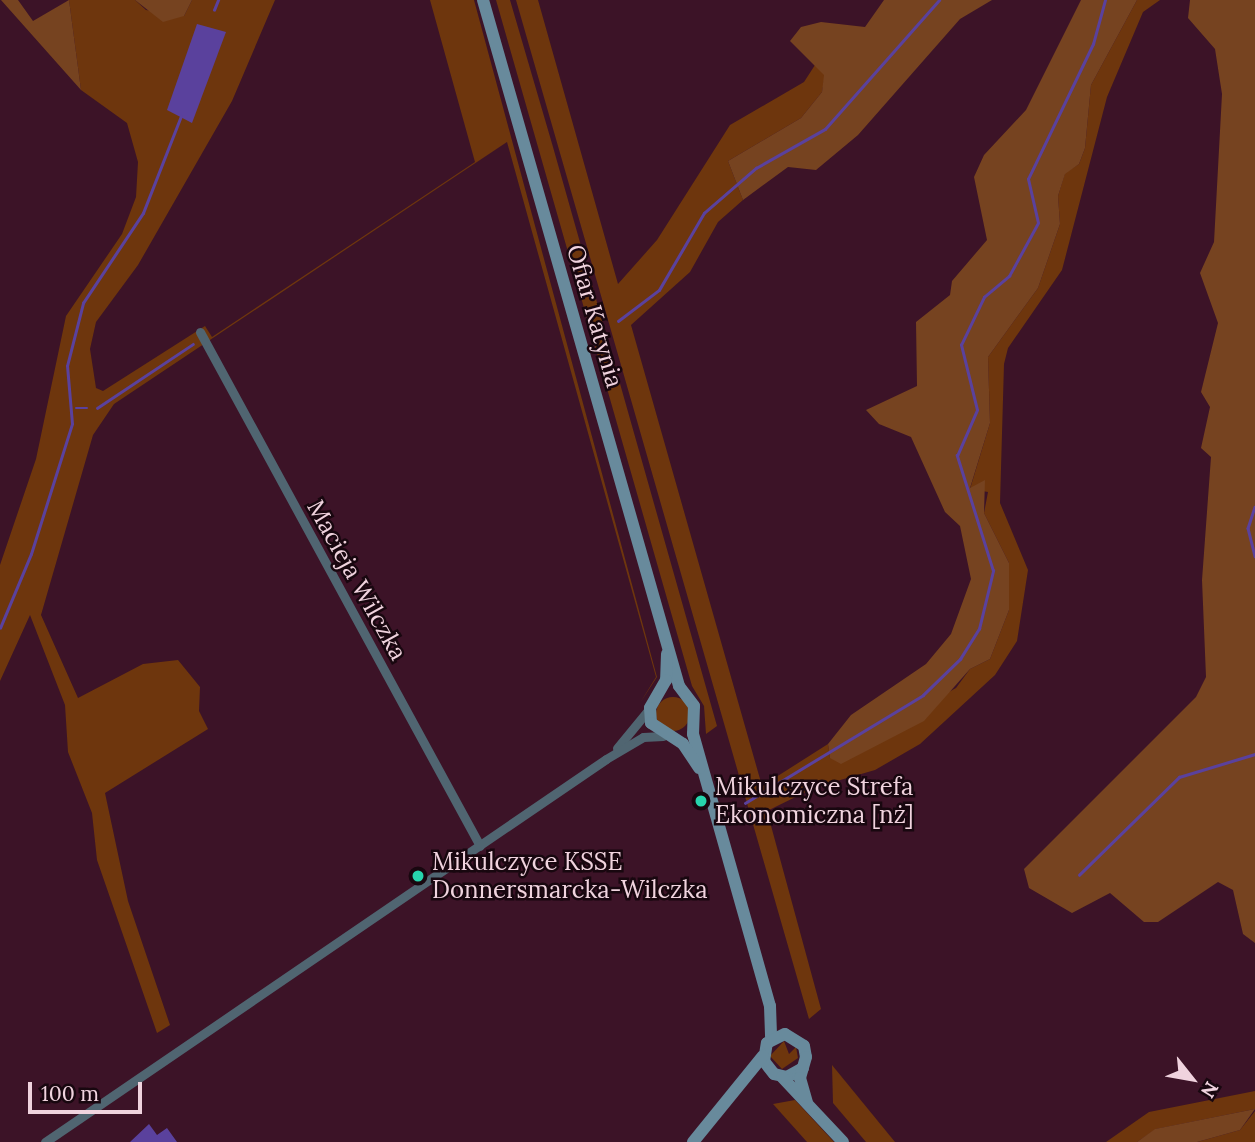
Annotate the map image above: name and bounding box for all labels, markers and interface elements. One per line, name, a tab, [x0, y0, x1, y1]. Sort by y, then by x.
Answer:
street label: Ofiar Katynia	[561, 241, 629, 391]
street label: Macieja Wilczka	[301, 495, 413, 665]
place label: Mikulczyce Strefa Ekonomiczna [nż]	[715, 773, 914, 829]
marker: Mikulczyce Strefa Ekonomiczna [nż]	[693, 793, 709, 809]
place label: Mikulczyce KSSE Donnersmarcka-Wilczka	[432, 848, 708, 904]
marker: Mikulczyce KSSE Donnersmarcka-Wilczka	[410, 868, 426, 884]
north arrow	[1157, 1044, 1227, 1114]
scale bar	[32, 1068, 145, 1112]
text: N	[1196, 1077, 1224, 1102]
text: 100 m	[41, 1080, 99, 1107]

